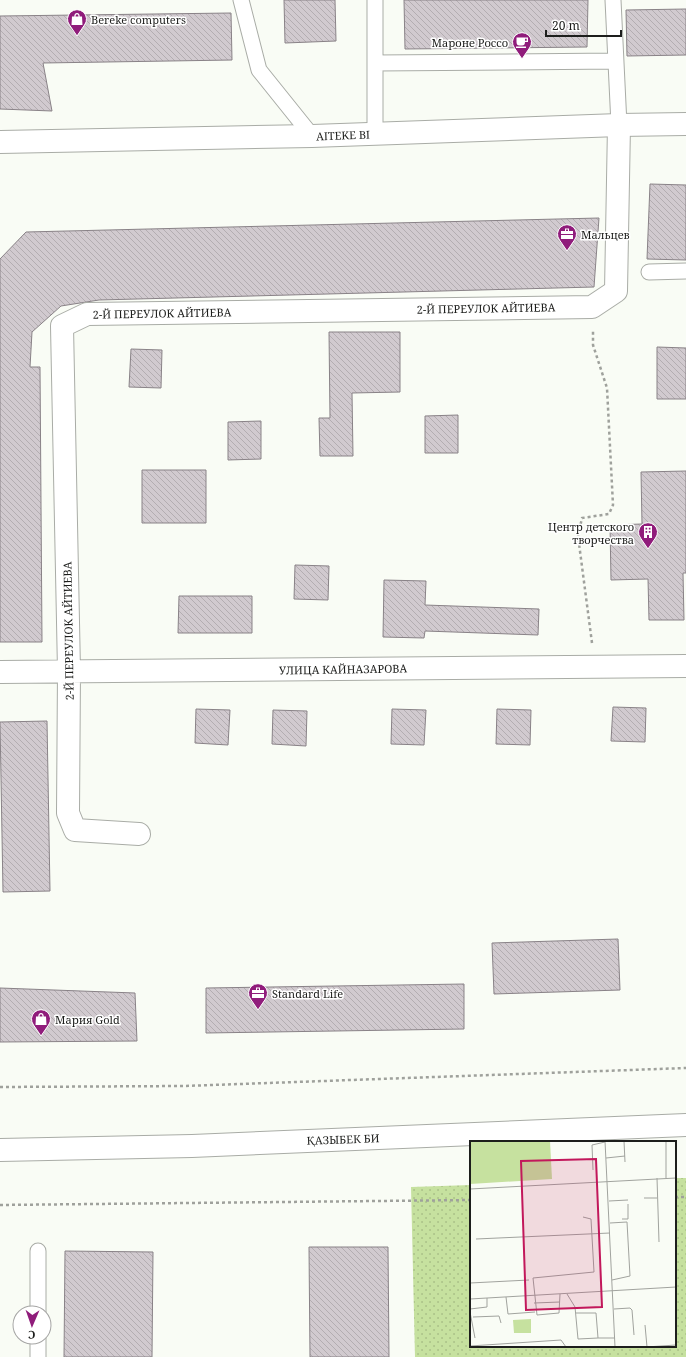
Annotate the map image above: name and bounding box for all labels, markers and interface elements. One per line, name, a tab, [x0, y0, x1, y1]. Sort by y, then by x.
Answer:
shop icon: Bereke computers	[66, 8, 88, 36]
place label: Bereke computers	[91, 12, 186, 27]
scale bar	[546, 12, 621, 38]
text: 20 m	[552, 17, 580, 34]
cafe icon: Мароне Россо	[511, 31, 533, 59]
place label: Мароне Россо	[432, 35, 508, 50]
street label: AITEKE BI	[316, 127, 370, 143]
office icon: Мальцев	[556, 223, 578, 251]
place label: Мальцев	[581, 227, 630, 242]
street label: 2-Й ПЕРЕУЛОК АЙТИЕВА	[417, 299, 556, 317]
street label: 2-Й ПЕРЕУЛОК АЙТИЕВА	[93, 304, 232, 322]
place label: Центр детского творчества	[548, 519, 634, 547]
building icon: Центр детского творчества	[637, 521, 659, 549]
street label: 2-Й ПЕРЕУЛОК АЙТИЕВА	[59, 561, 77, 700]
street label: УЛИЦА КАЙНАЗАРОВА	[279, 660, 408, 678]
office icon: Standard Life	[247, 982, 269, 1010]
place label: Standard Life	[272, 986, 343, 1001]
shop icon: Мария Gold	[30, 1008, 52, 1036]
place label: Мария Gold	[55, 1012, 120, 1027]
street label: ҚАЗЫБЕК БИ	[306, 1130, 380, 1148]
inset map	[470, 1141, 676, 1347]
north arrow	[12, 1305, 52, 1345]
text: С	[28, 1328, 36, 1343]

